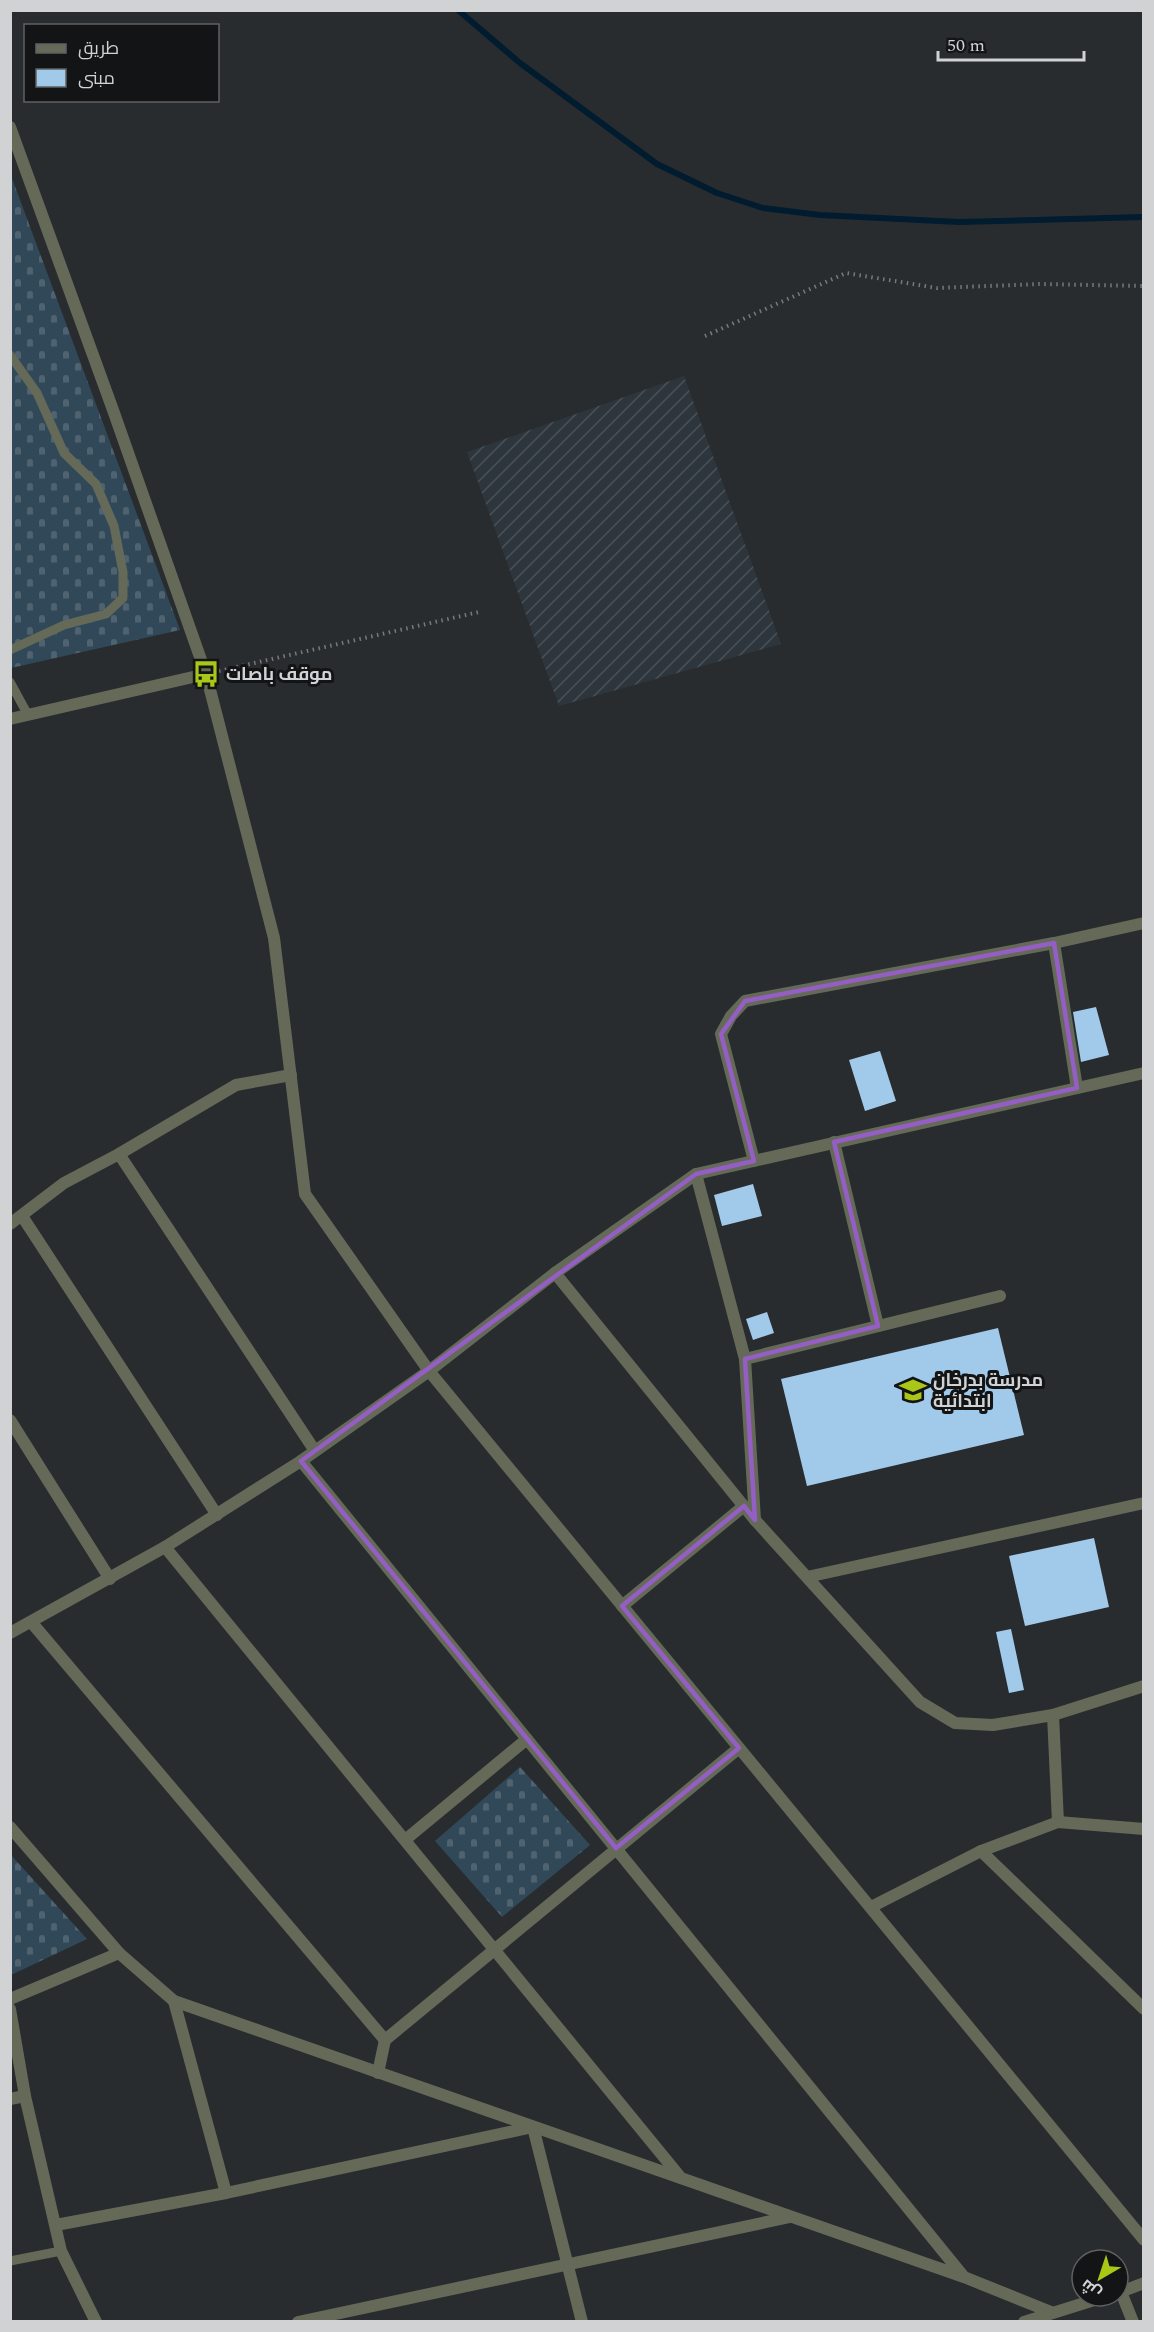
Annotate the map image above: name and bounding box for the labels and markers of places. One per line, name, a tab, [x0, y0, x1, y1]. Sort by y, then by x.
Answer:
bus stop icon: موقف باصات	[191, 659, 221, 689]
place label: موقف باصات	[226, 661, 332, 688]
place label: مدرسة بدرخان ابتدائية	[933, 1367, 1043, 1415]
school or university icon: مدرسة بدرخان ابتدائية	[898, 1375, 928, 1405]

